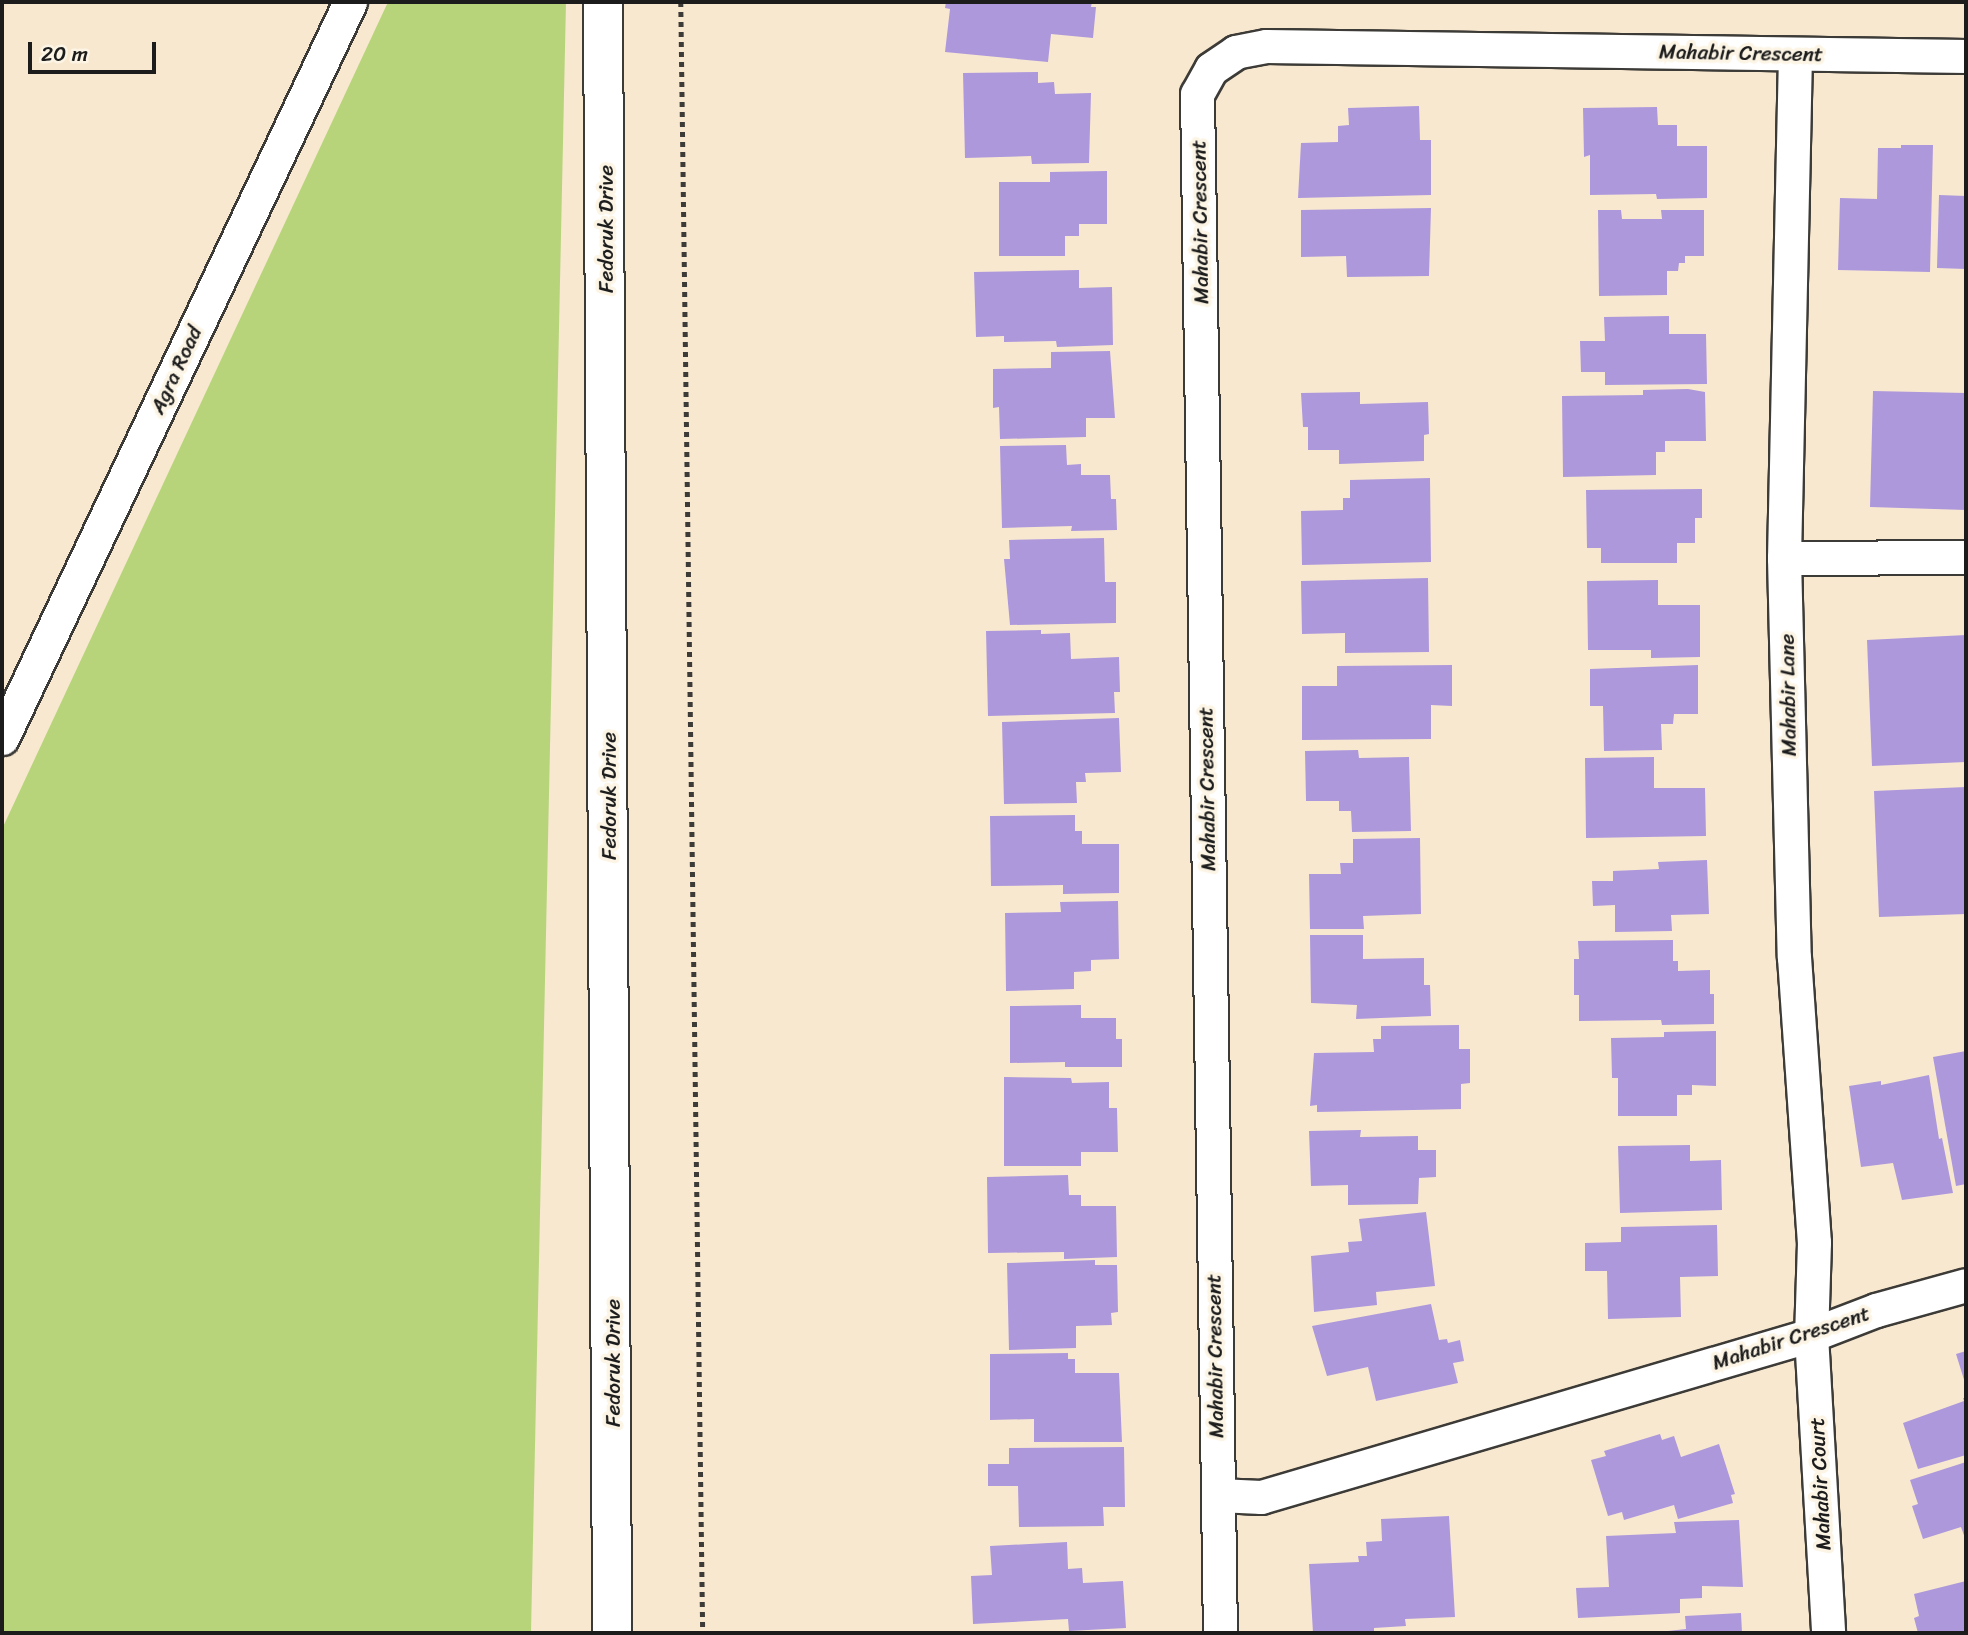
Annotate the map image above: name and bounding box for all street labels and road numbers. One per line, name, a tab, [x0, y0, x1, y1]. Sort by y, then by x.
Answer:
street label: Mahabir Crescent	[1659, 39, 1823, 67]
street label: Mahabir Crescent	[1186, 140, 1214, 304]
street label: Fedoruk Drive	[593, 165, 619, 293]
street label: Agra Road	[145, 322, 207, 418]
street label: Mahabir Lane	[1774, 633, 1802, 757]
street label: Mahabir Crescent	[1193, 707, 1221, 871]
street label: Fedoruk Drive	[596, 732, 622, 860]
street label: Mahabir Crescent	[1201, 1274, 1229, 1438]
street label: Fedoruk Drive	[600, 1299, 626, 1427]
street label: Mahabir Crescent	[1709, 1301, 1873, 1375]
street label: Mahabir Court	[1804, 1417, 1836, 1551]

